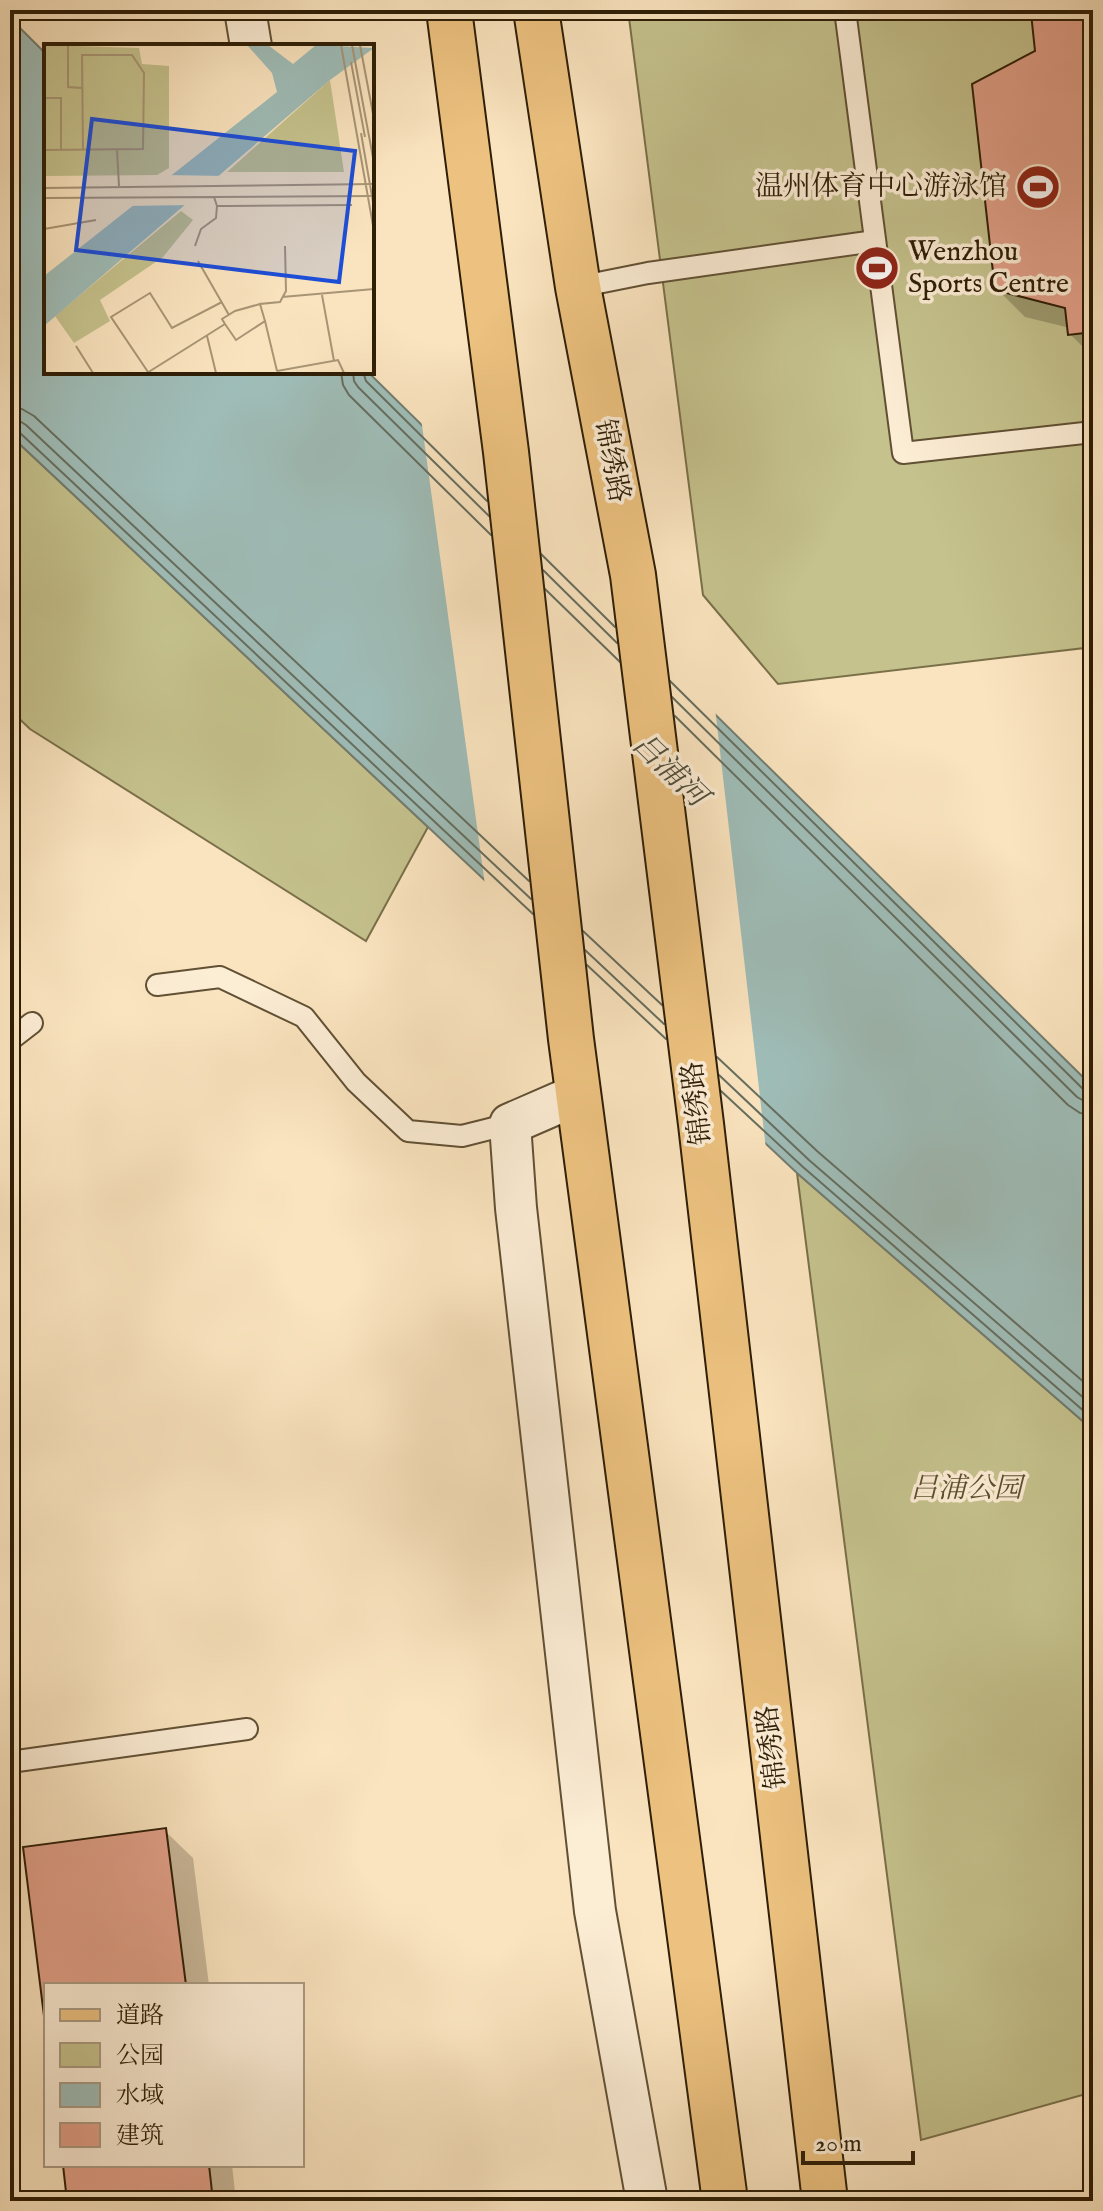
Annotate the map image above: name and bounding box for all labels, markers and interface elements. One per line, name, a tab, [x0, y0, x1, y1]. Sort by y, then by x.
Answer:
inset map	[44, 44, 374, 374]
sports icon: 温州体育中心游泳馆	[1014, 163, 1062, 211]
place label: 温州体育中心游泳馆	[755, 170, 1007, 205]
place label: Wenzhou Sports Centre	[908, 235, 1069, 302]
sports icon: Wenzhou Sports Centre	[853, 244, 901, 292]
street label: 锦绣路	[586, 416, 636, 506]
water label: 吕浦河	[623, 726, 718, 819]
street label: 锦绣路	[676, 1059, 720, 1147]
park label: 吕浦公园	[910, 1472, 1026, 1507]
street label: 锦绣路	[751, 1703, 795, 1791]
legend	[44, 1983, 304, 2167]
text: 道路	[116, 2001, 164, 2032]
text: 公园	[116, 2041, 164, 2072]
text: 水域	[116, 2081, 164, 2112]
scale bar	[803, 2115, 913, 2165]
text: 建筑	[116, 2121, 164, 2152]
text: 20 m	[815, 2129, 862, 2160]

